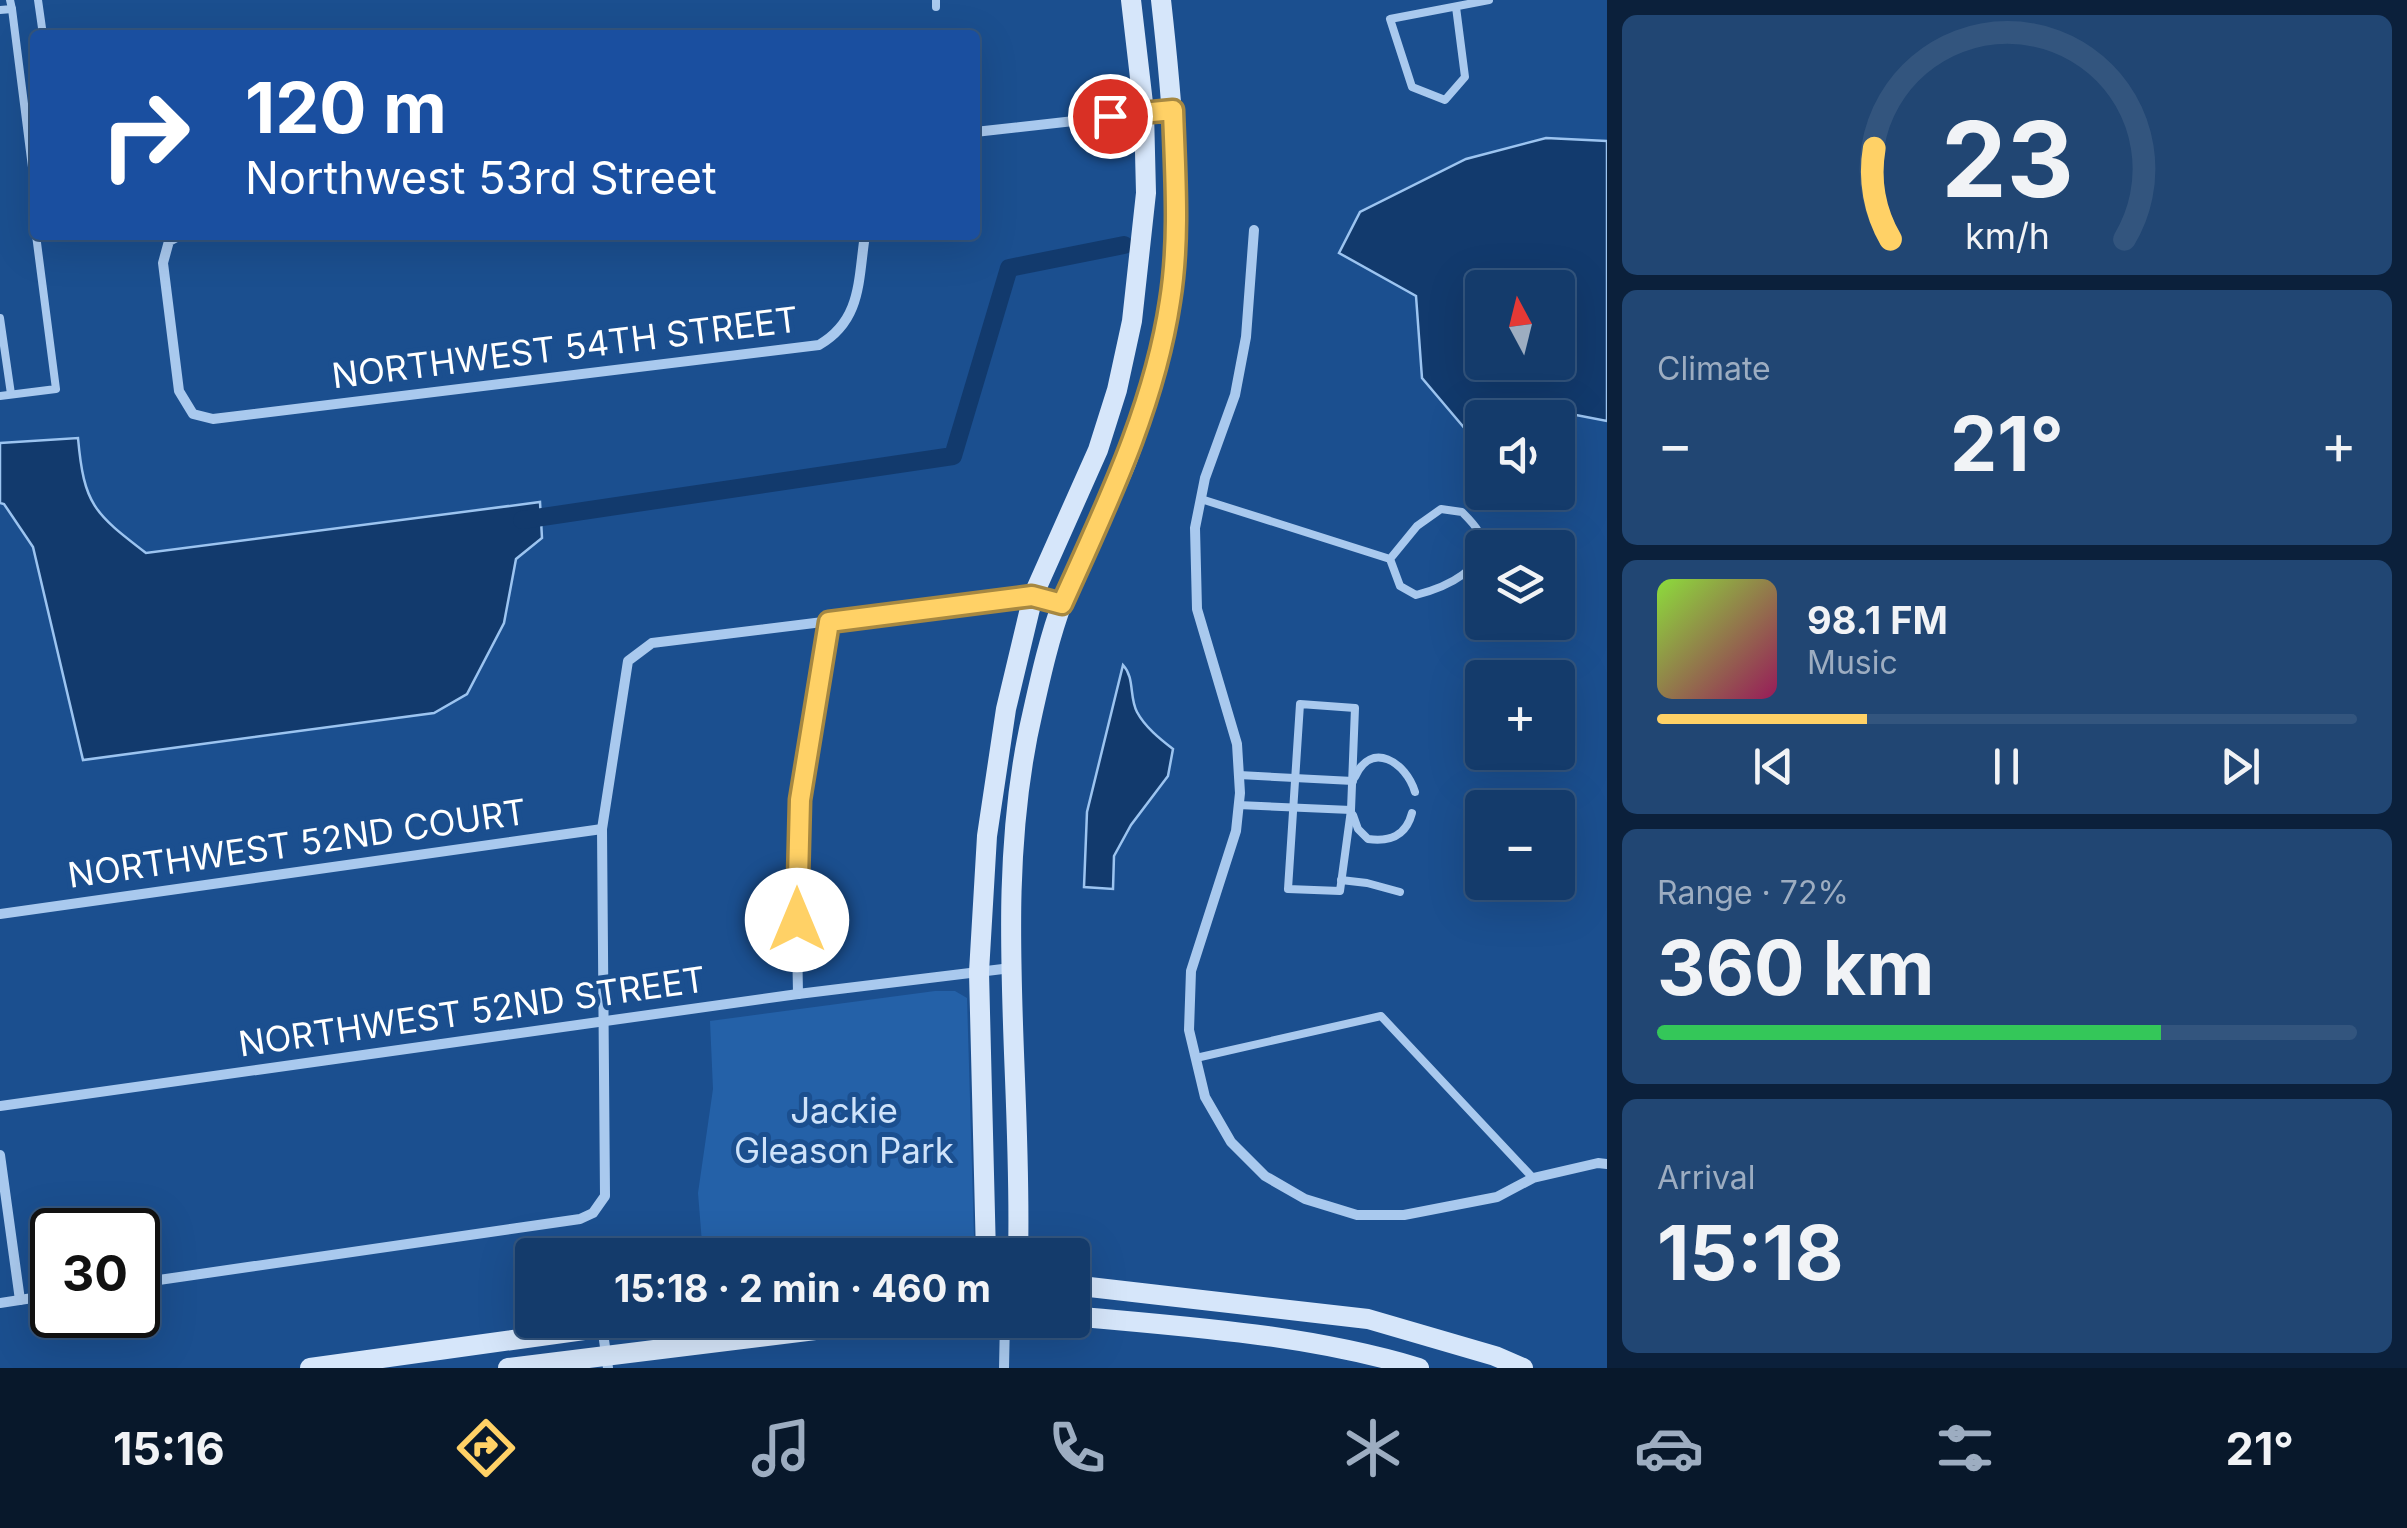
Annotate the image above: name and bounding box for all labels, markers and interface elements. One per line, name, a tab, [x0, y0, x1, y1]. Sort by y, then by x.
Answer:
text: 120 m	[245, 65, 447, 150]
icon: right	[80, 70, 210, 200]
pin	[1068, 74, 1153, 159]
icon: arrive	[1083, 89, 1138, 144]
text: 23	[1941, 96, 2073, 222]
text: Northwest 53rd Street	[245, 150, 717, 205]
text: km/h	[1965, 214, 2049, 258]
north arrow	[1465, 270, 1575, 380]
map controls	[1465, 270, 1575, 900]
street label: NORTHWEST 54TH STREET	[329, 298, 800, 396]
text: Climate	[1657, 349, 1771, 388]
text: 21°	[1950, 398, 2064, 489]
button: sound	[1465, 400, 1575, 510]
text: −	[1657, 411, 1693, 477]
text: +	[2321, 411, 2357, 477]
button: layers	[1465, 530, 1575, 640]
text: 98.1 FM	[1807, 597, 1948, 643]
text: Music	[1807, 643, 1898, 682]
button: +	[1465, 660, 1575, 770]
icon: previous	[1746, 739, 1801, 794]
icon: pause	[1979, 739, 2034, 794]
icon: next	[2213, 739, 2268, 794]
street label: NORTHWEST 52ND COURT	[65, 790, 529, 896]
button: −	[1465, 790, 1575, 900]
position arrow	[745, 868, 849, 972]
text: Range · 72%	[1657, 873, 1849, 912]
text: 360 km	[1657, 922, 1934, 1013]
street label: NORTHWEST 52ND STREET	[236, 957, 708, 1065]
park label: Jackie Gleason Park	[734, 1089, 954, 1171]
text: Arrival	[1657, 1158, 1755, 1197]
text: 15:18	[1657, 1207, 1843, 1298]
speed limit sign: 30	[30, 1208, 160, 1338]
text: 15:18 · 2 min · 460 m	[614, 1265, 991, 1311]
icon: directions	[451, 1413, 521, 1483]
icon: music	[746, 1413, 816, 1483]
icon: phone	[1042, 1413, 1112, 1483]
icon: climate	[1338, 1413, 1408, 1483]
icon: car	[1634, 1413, 1704, 1483]
icon: filters	[1930, 1413, 2000, 1483]
text: 15:16	[113, 1421, 225, 1476]
text: 21°	[2226, 1421, 2294, 1476]

